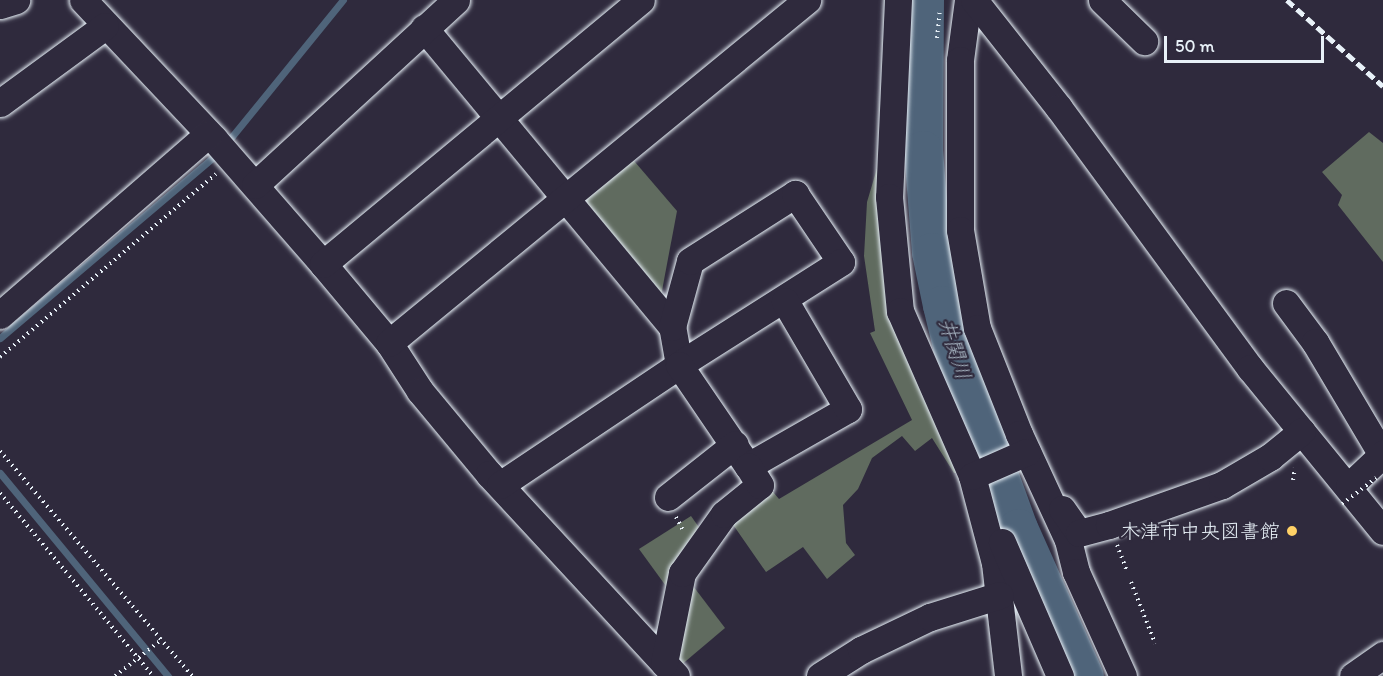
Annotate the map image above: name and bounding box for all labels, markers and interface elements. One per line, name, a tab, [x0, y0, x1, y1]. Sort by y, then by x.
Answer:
scale bar	[1167, 24, 1328, 62]
text: 50 m	[1175, 35, 1215, 57]
water label: 井関川	[934, 315, 976, 383]
place label: 木津市中央図書館	[1120, 519, 1280, 543]
marker: 木津市中央図書館	[1285, 524, 1299, 538]

